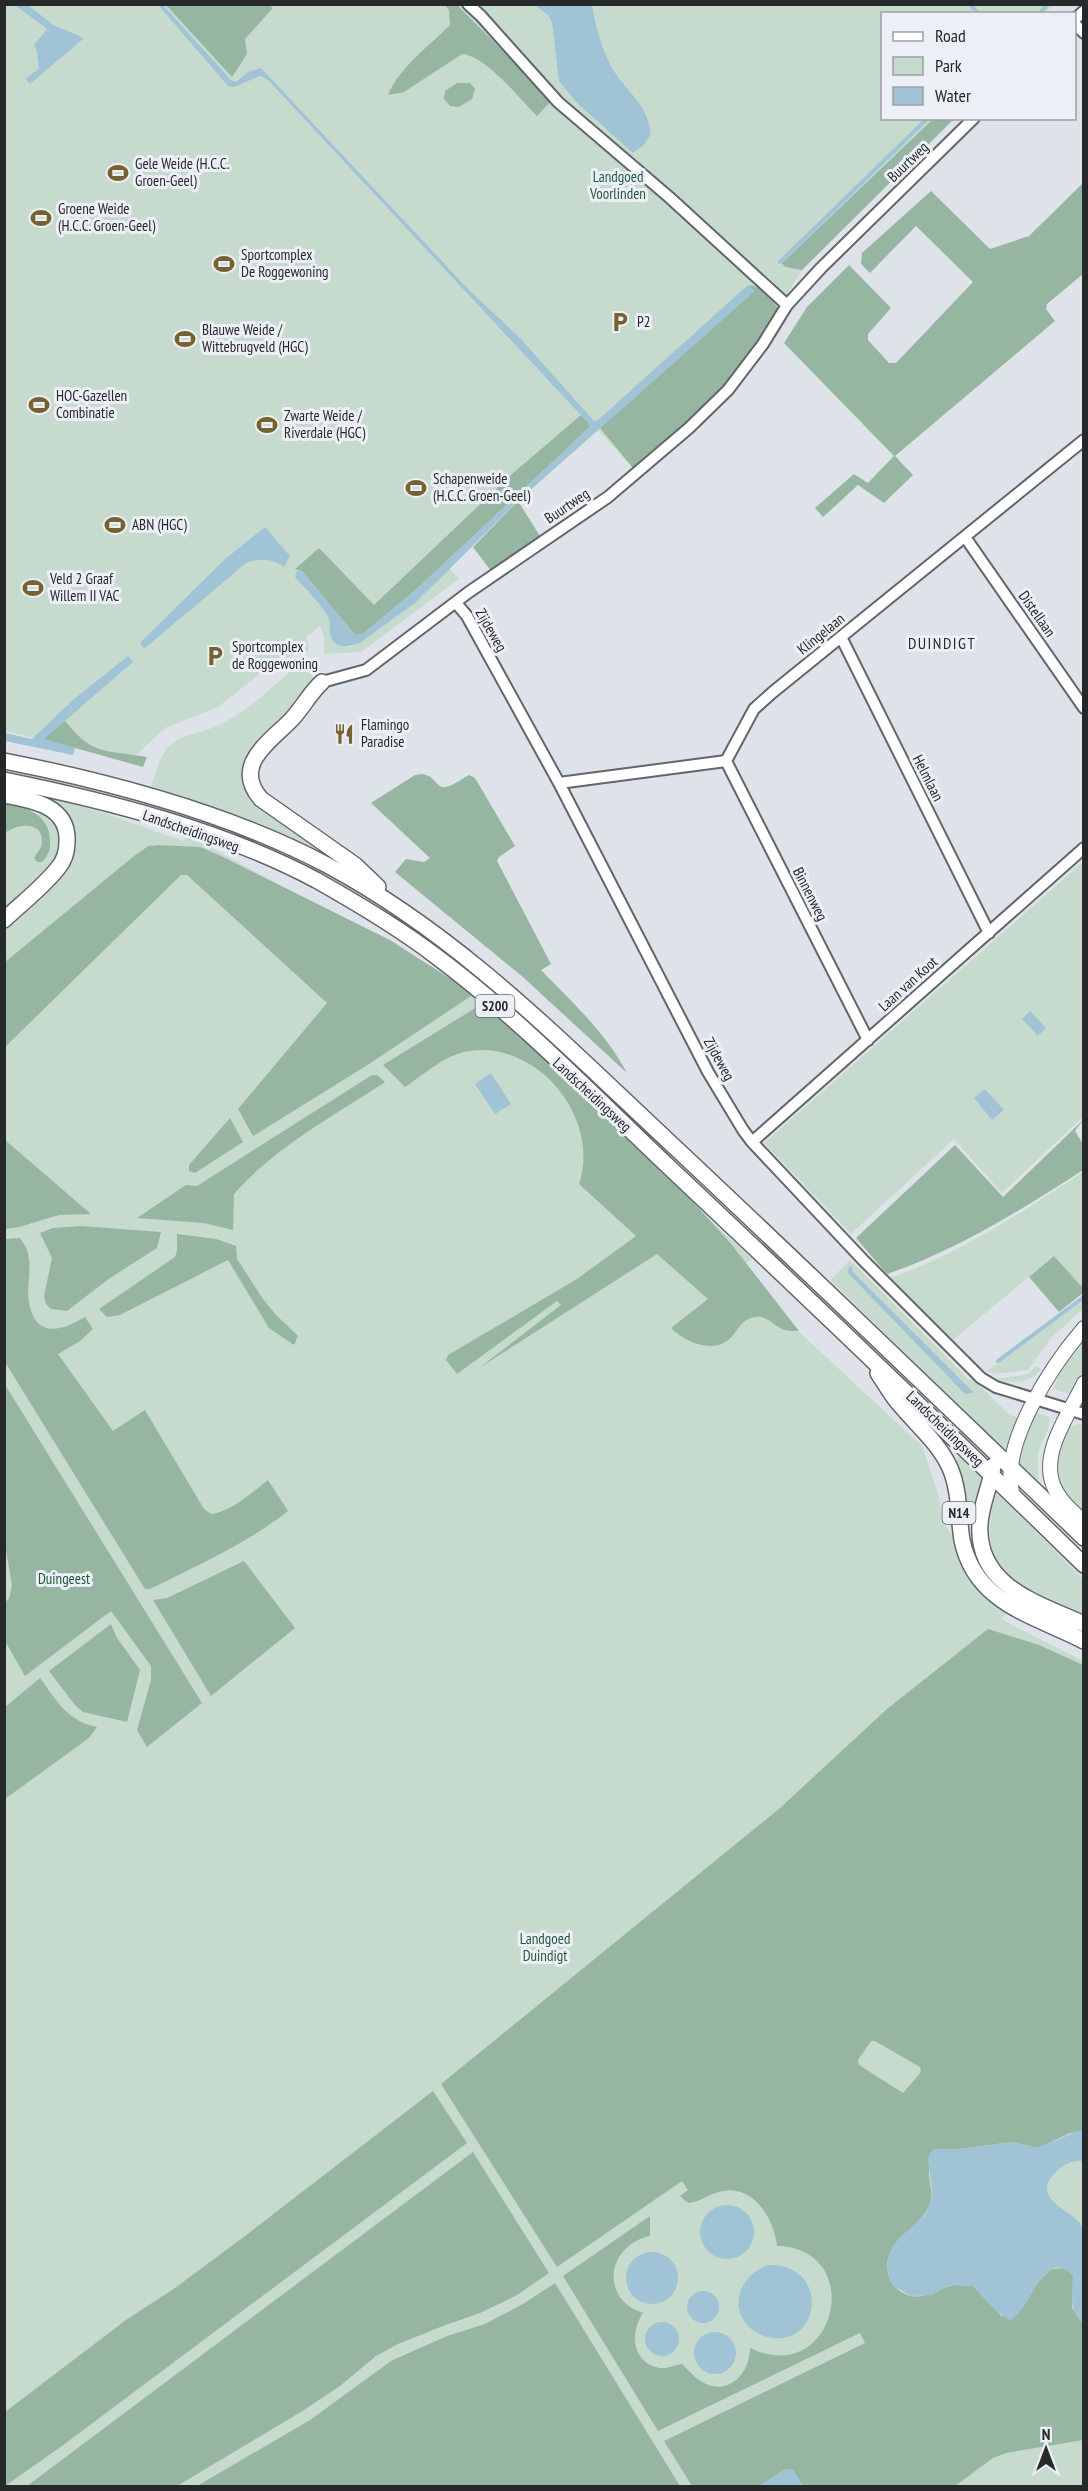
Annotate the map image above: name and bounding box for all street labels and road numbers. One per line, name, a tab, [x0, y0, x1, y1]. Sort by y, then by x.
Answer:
street label: Buurtweg	[883, 137, 932, 186]
street label: Buurtweg	[541, 484, 593, 527]
street label: Distellaan	[1015, 587, 1060, 640]
street label: Zijdeweg	[471, 605, 511, 655]
street label: Klingelaan	[793, 609, 848, 658]
street label: Helmlaan	[909, 751, 948, 804]
street label: Landscheidingsweg	[140, 805, 242, 856]
street label: Binnenweg	[789, 864, 832, 924]
street label: Laan van Koot	[874, 952, 941, 1015]
road number: S200	[476, 995, 514, 1017]
street label: Zijdeweg	[700, 1034, 739, 1084]
street label: Landscheidingsweg	[549, 1053, 636, 1136]
street label: Landscheidingsweg	[903, 1387, 988, 1470]
road number: N14	[942, 1502, 976, 1524]

